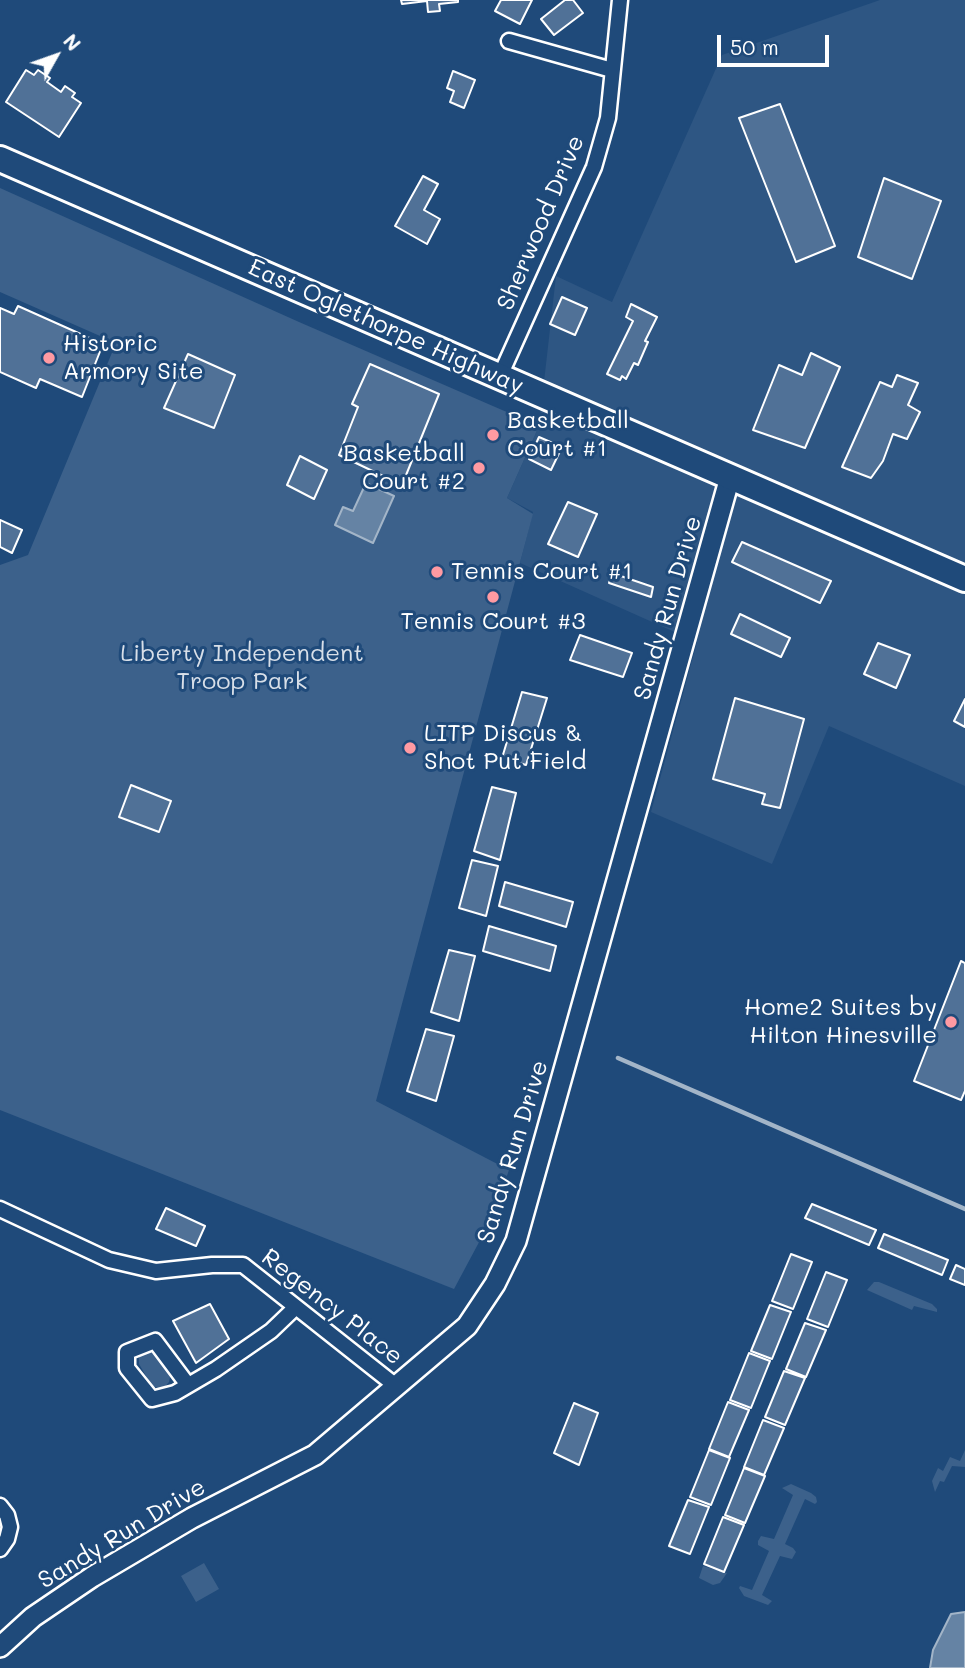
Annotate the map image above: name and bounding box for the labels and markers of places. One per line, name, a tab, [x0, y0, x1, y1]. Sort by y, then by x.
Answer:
place label: Historic Armory Site	[63, 330, 204, 386]
marker: Historic Armory Site	[41, 350, 57, 366]
place label: Basketball Court #1	[507, 407, 629, 463]
marker: Basketball Court #1	[485, 427, 501, 443]
place label: Basketball Court #2	[343, 440, 465, 496]
marker: Basketball Court #2	[471, 460, 487, 476]
place label: Tennis Court #1	[451, 558, 633, 586]
marker: Tennis Court #1	[429, 564, 445, 580]
marker: Tennis Court #3	[485, 589, 501, 605]
place label: Tennis Court #3	[400, 608, 586, 636]
place label: LITP Discus & Shot Put Field	[424, 720, 586, 776]
marker: LITP Discus & Shot Put Field	[402, 740, 418, 756]
place label: Home2 Suites by Hilton Hinesville	[744, 994, 937, 1050]
marker: Home2 Suites by Hilton Hinesville	[943, 1014, 959, 1030]

